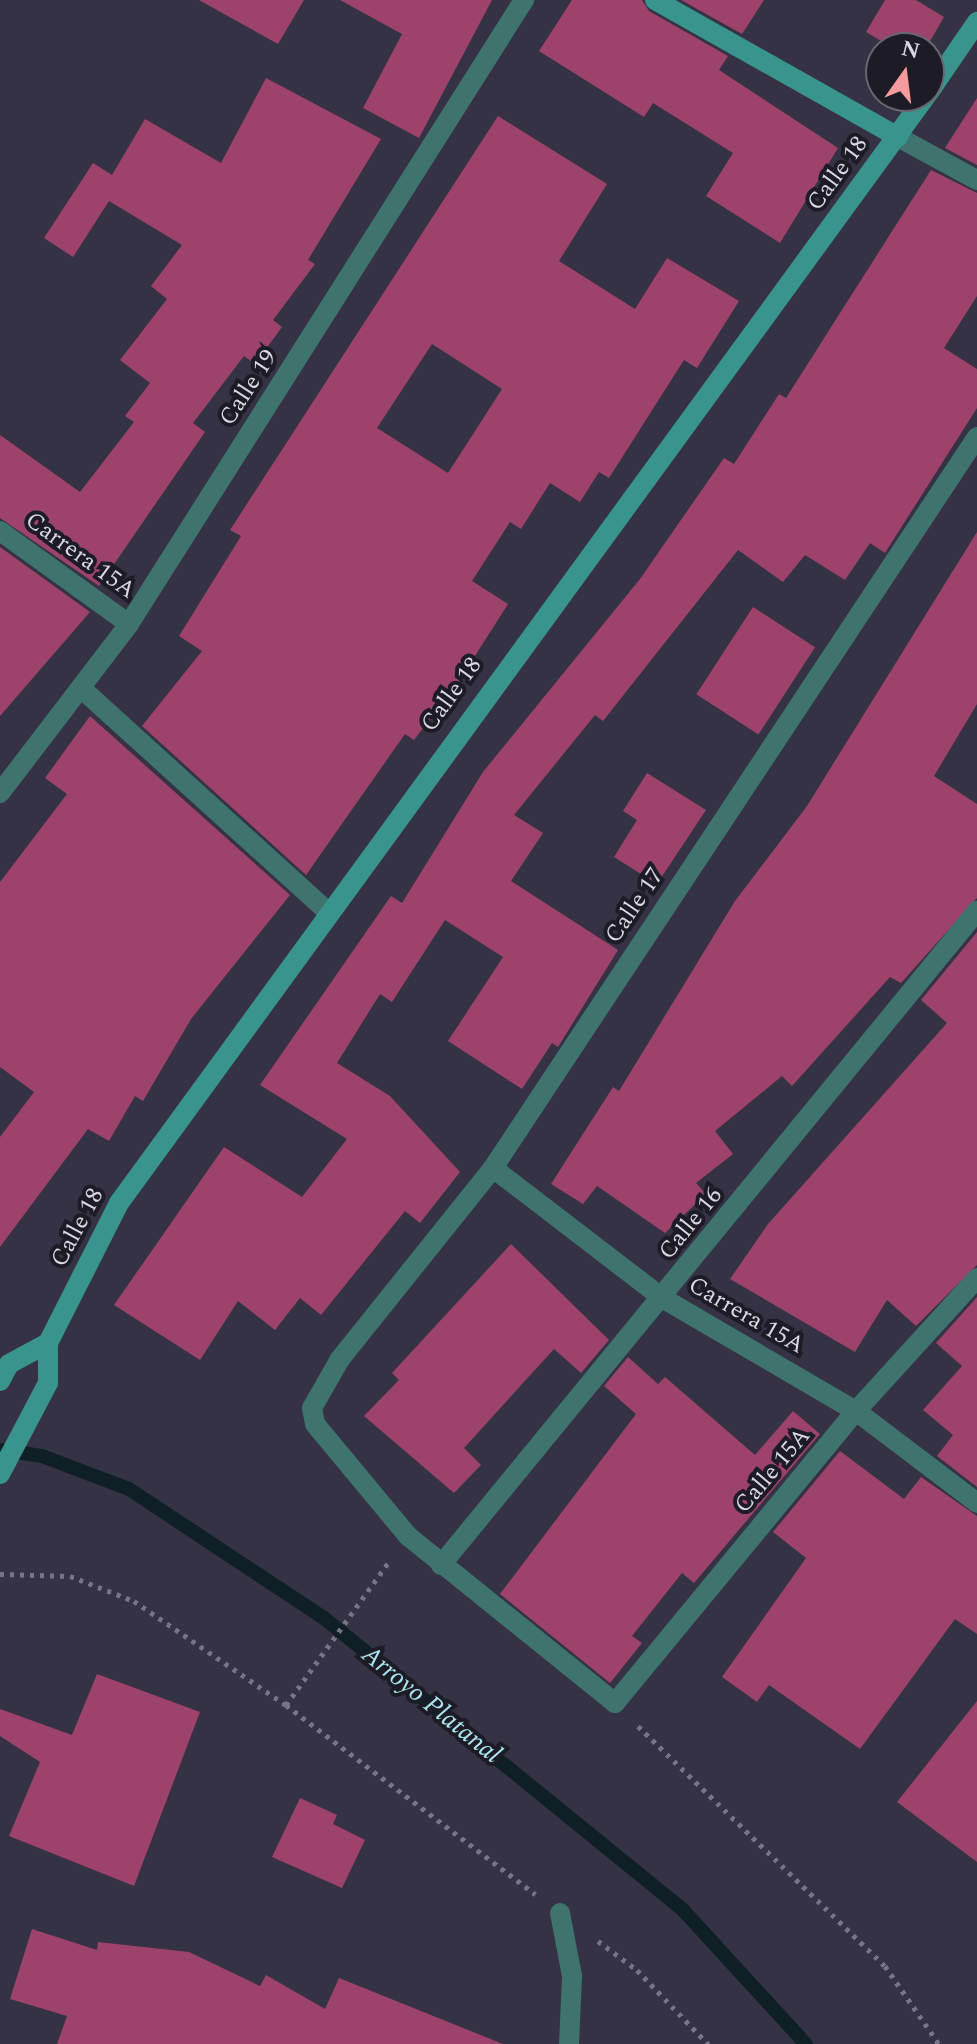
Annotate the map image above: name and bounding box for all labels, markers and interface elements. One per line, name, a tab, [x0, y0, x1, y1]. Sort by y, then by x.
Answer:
north arrow	[865, 32, 945, 112]
text: N	[898, 32, 923, 68]
street label: Calle 18	[801, 131, 875, 217]
street label: Calle 19	[214, 345, 284, 431]
street label: Carrera 15A	[19, 506, 141, 606]
street label: Calle 18	[415, 652, 489, 738]
street label: Calle 17	[599, 863, 671, 949]
street label: Calle 16	[653, 1182, 729, 1266]
street label: Calle 18	[45, 1184, 111, 1272]
street label: Carrera 15A	[683, 1271, 809, 1361]
street label: Calle 15A	[729, 1422, 817, 1520]
water label: Arroyo Platanal	[355, 1639, 507, 1771]

